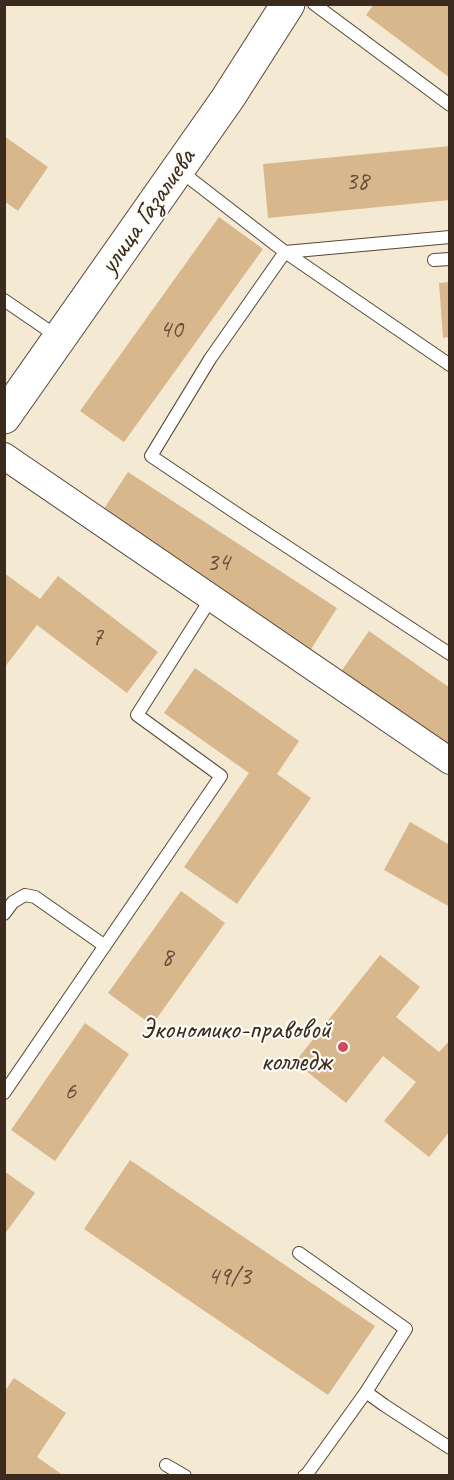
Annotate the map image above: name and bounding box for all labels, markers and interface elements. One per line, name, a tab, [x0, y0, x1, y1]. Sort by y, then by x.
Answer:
street label: улица Газалиева	[93, 143, 203, 281]
house number: 38	[345, 166, 369, 198]
house number: 40	[159, 314, 183, 346]
house number: 34	[206, 547, 230, 579]
house number: 7	[91, 622, 103, 654]
house number: 8	[161, 942, 173, 974]
place label: Экономико-правовой колледж	[140, 1014, 331, 1080]
marker: Экономико-правовой колледж	[336, 1040, 350, 1054]
house number: 6	[64, 1076, 76, 1108]
house number: 49/3	[207, 1261, 251, 1293]

